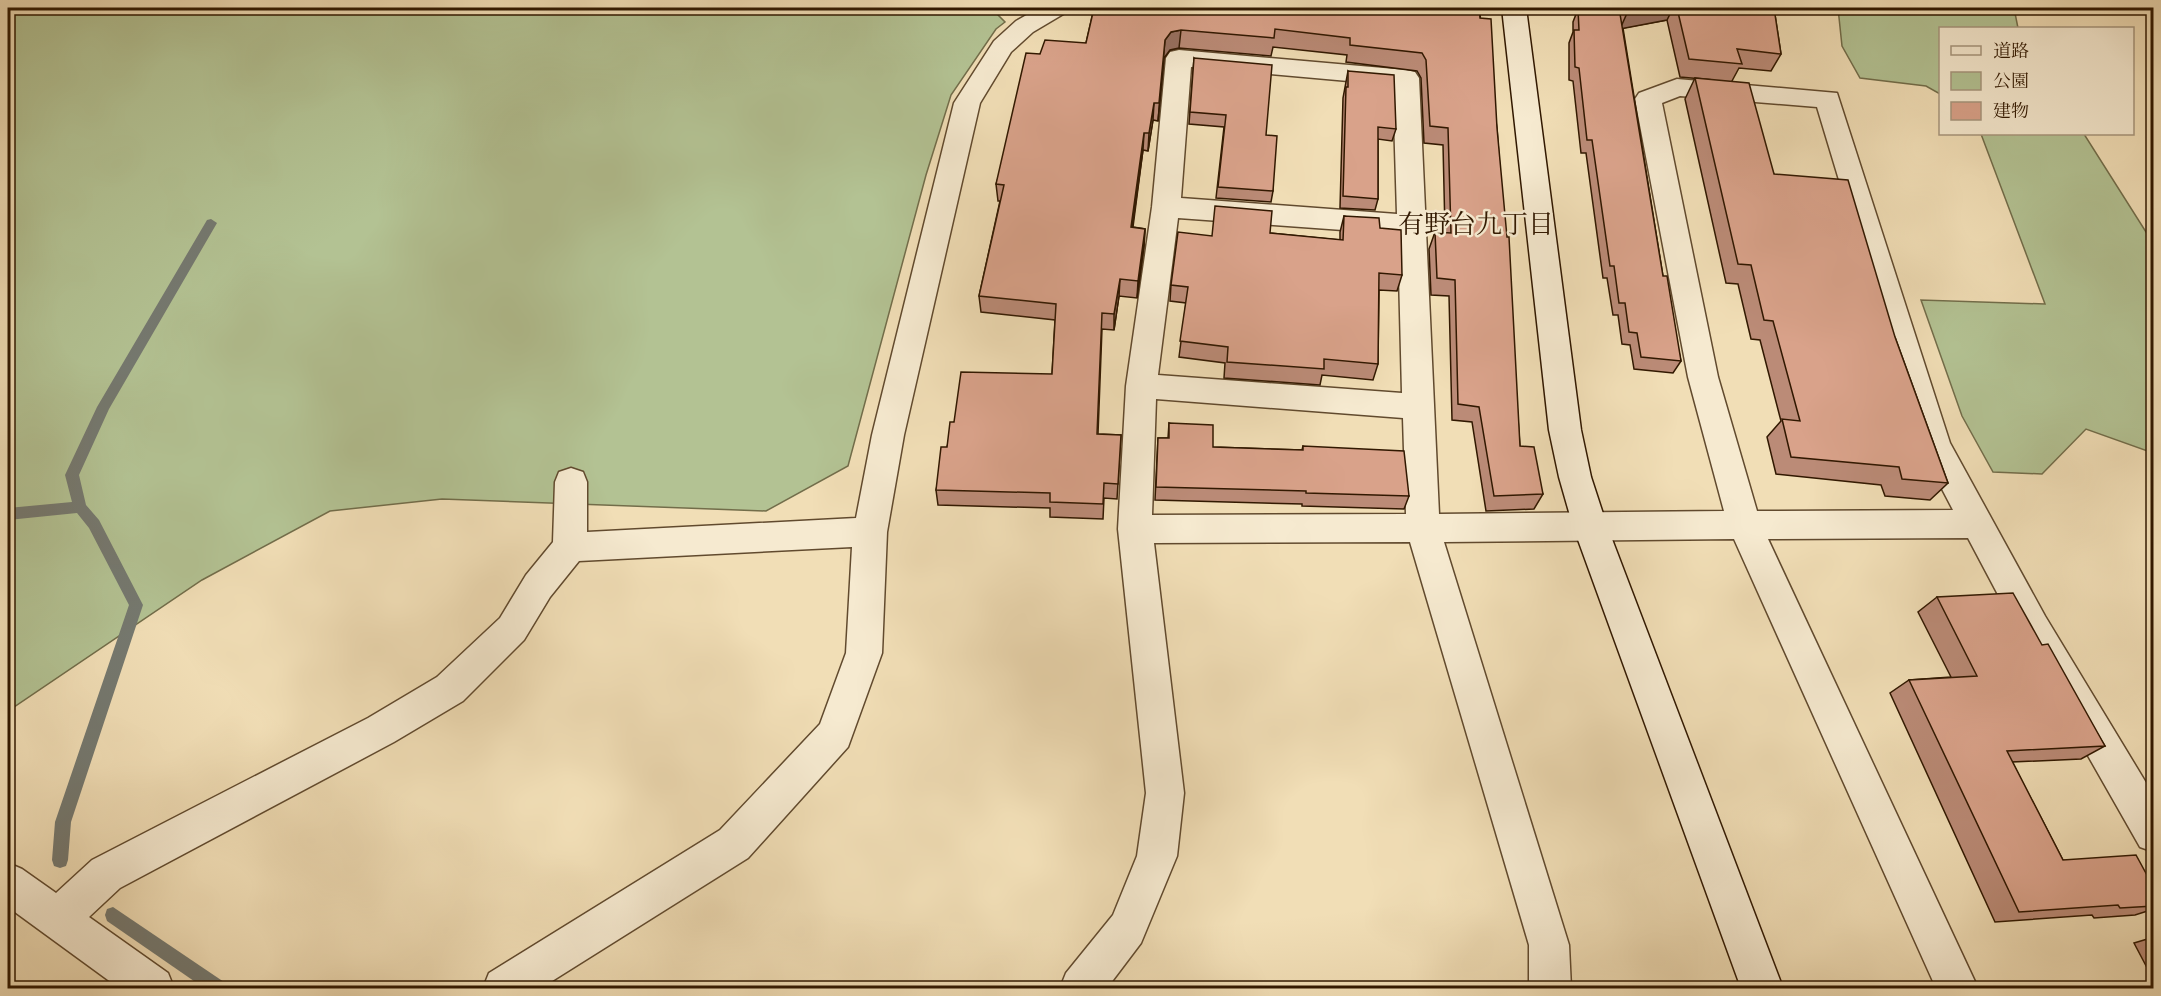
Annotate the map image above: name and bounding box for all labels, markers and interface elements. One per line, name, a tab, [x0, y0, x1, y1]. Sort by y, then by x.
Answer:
legend	[1939, 27, 2134, 135]
text: 道路	[1993, 40, 2029, 62]
text: 公園	[1993, 70, 2029, 92]
text: 建物	[1993, 100, 2029, 122]
district label: 有野台九丁目	[1398, 208, 1554, 240]

